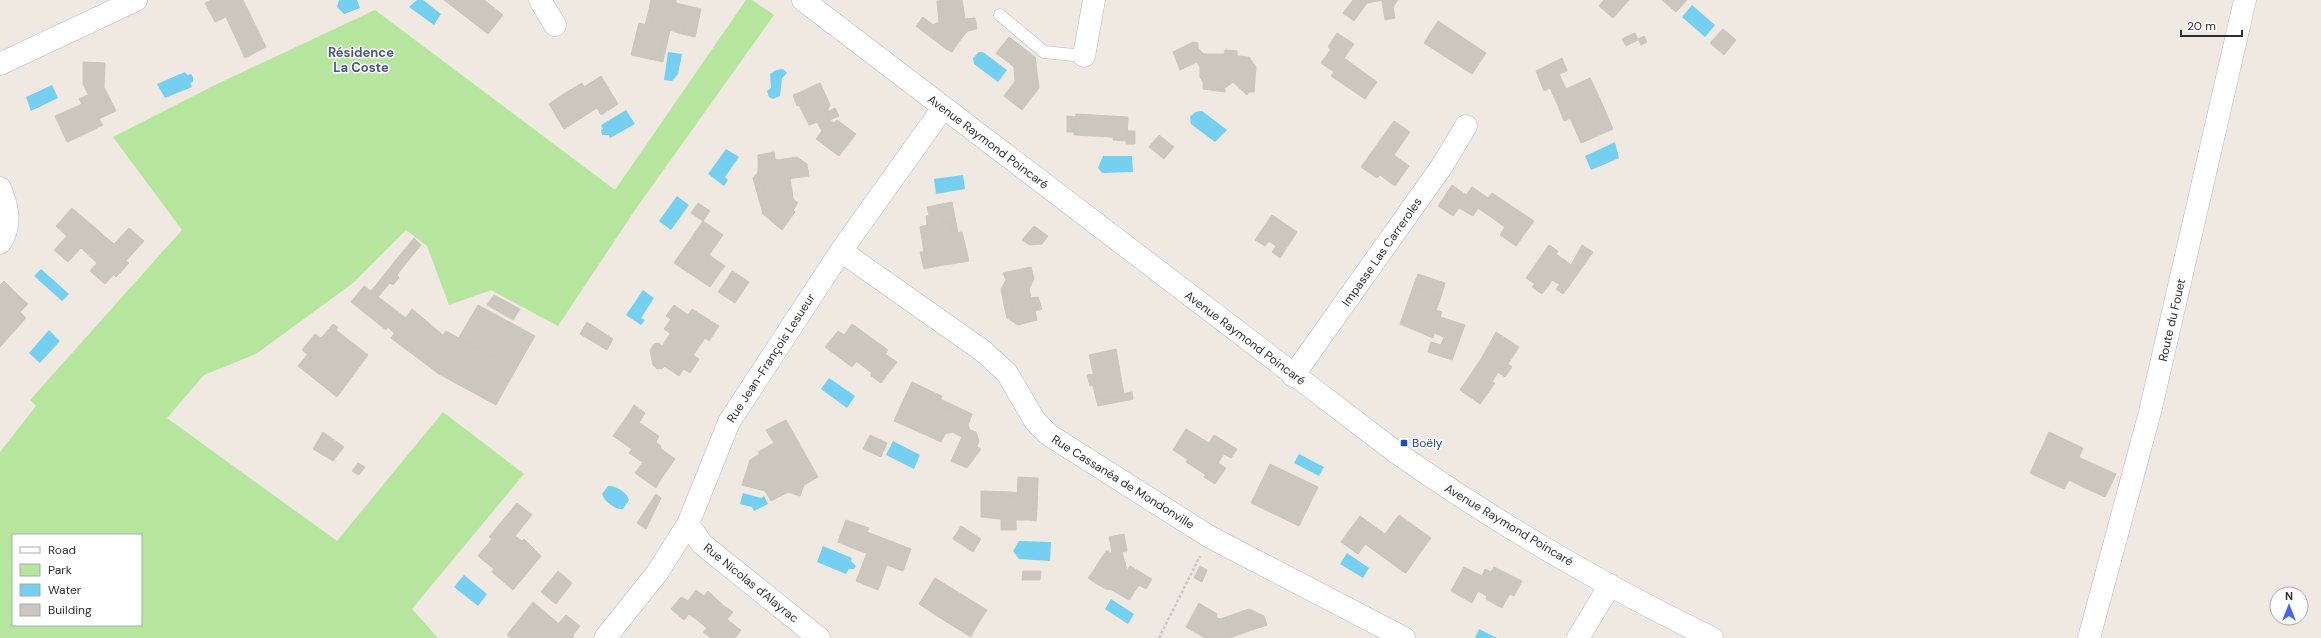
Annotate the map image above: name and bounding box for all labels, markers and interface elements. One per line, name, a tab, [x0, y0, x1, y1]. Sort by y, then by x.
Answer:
scale bar	[2181, 12, 2242, 38]
text: 20 m	[2187, 18, 2216, 34]
district label: Résidence La Coste	[328, 44, 394, 76]
street label: Avenue Raymond Poincaré	[924, 91, 1052, 193]
street label: Impasse Las Carreroles	[1338, 195, 1426, 309]
street label: Route du Fouet	[2155, 277, 2189, 363]
street label: Avenue Raymond Poincaré	[1181, 287, 1309, 389]
street label: Rue Jean-François Lesueur	[723, 290, 819, 426]
street label: Rue Cassanéa de Mondonville	[1049, 431, 1198, 533]
place label: Boëly	[1412, 435, 1443, 451]
marker: Boëly	[1399, 438, 1409, 448]
street label: Avenue Raymond Poincaré	[1442, 480, 1576, 570]
legend	[12, 534, 142, 626]
street label: Rue Nicolas d'Alayrac	[700, 540, 802, 626]
text: Road	[48, 542, 76, 558]
text: Park	[48, 562, 72, 578]
text: Water	[48, 582, 82, 598]
north arrow	[2269, 586, 2309, 626]
text: N	[2285, 589, 2293, 603]
text: Building	[48, 602, 92, 618]

